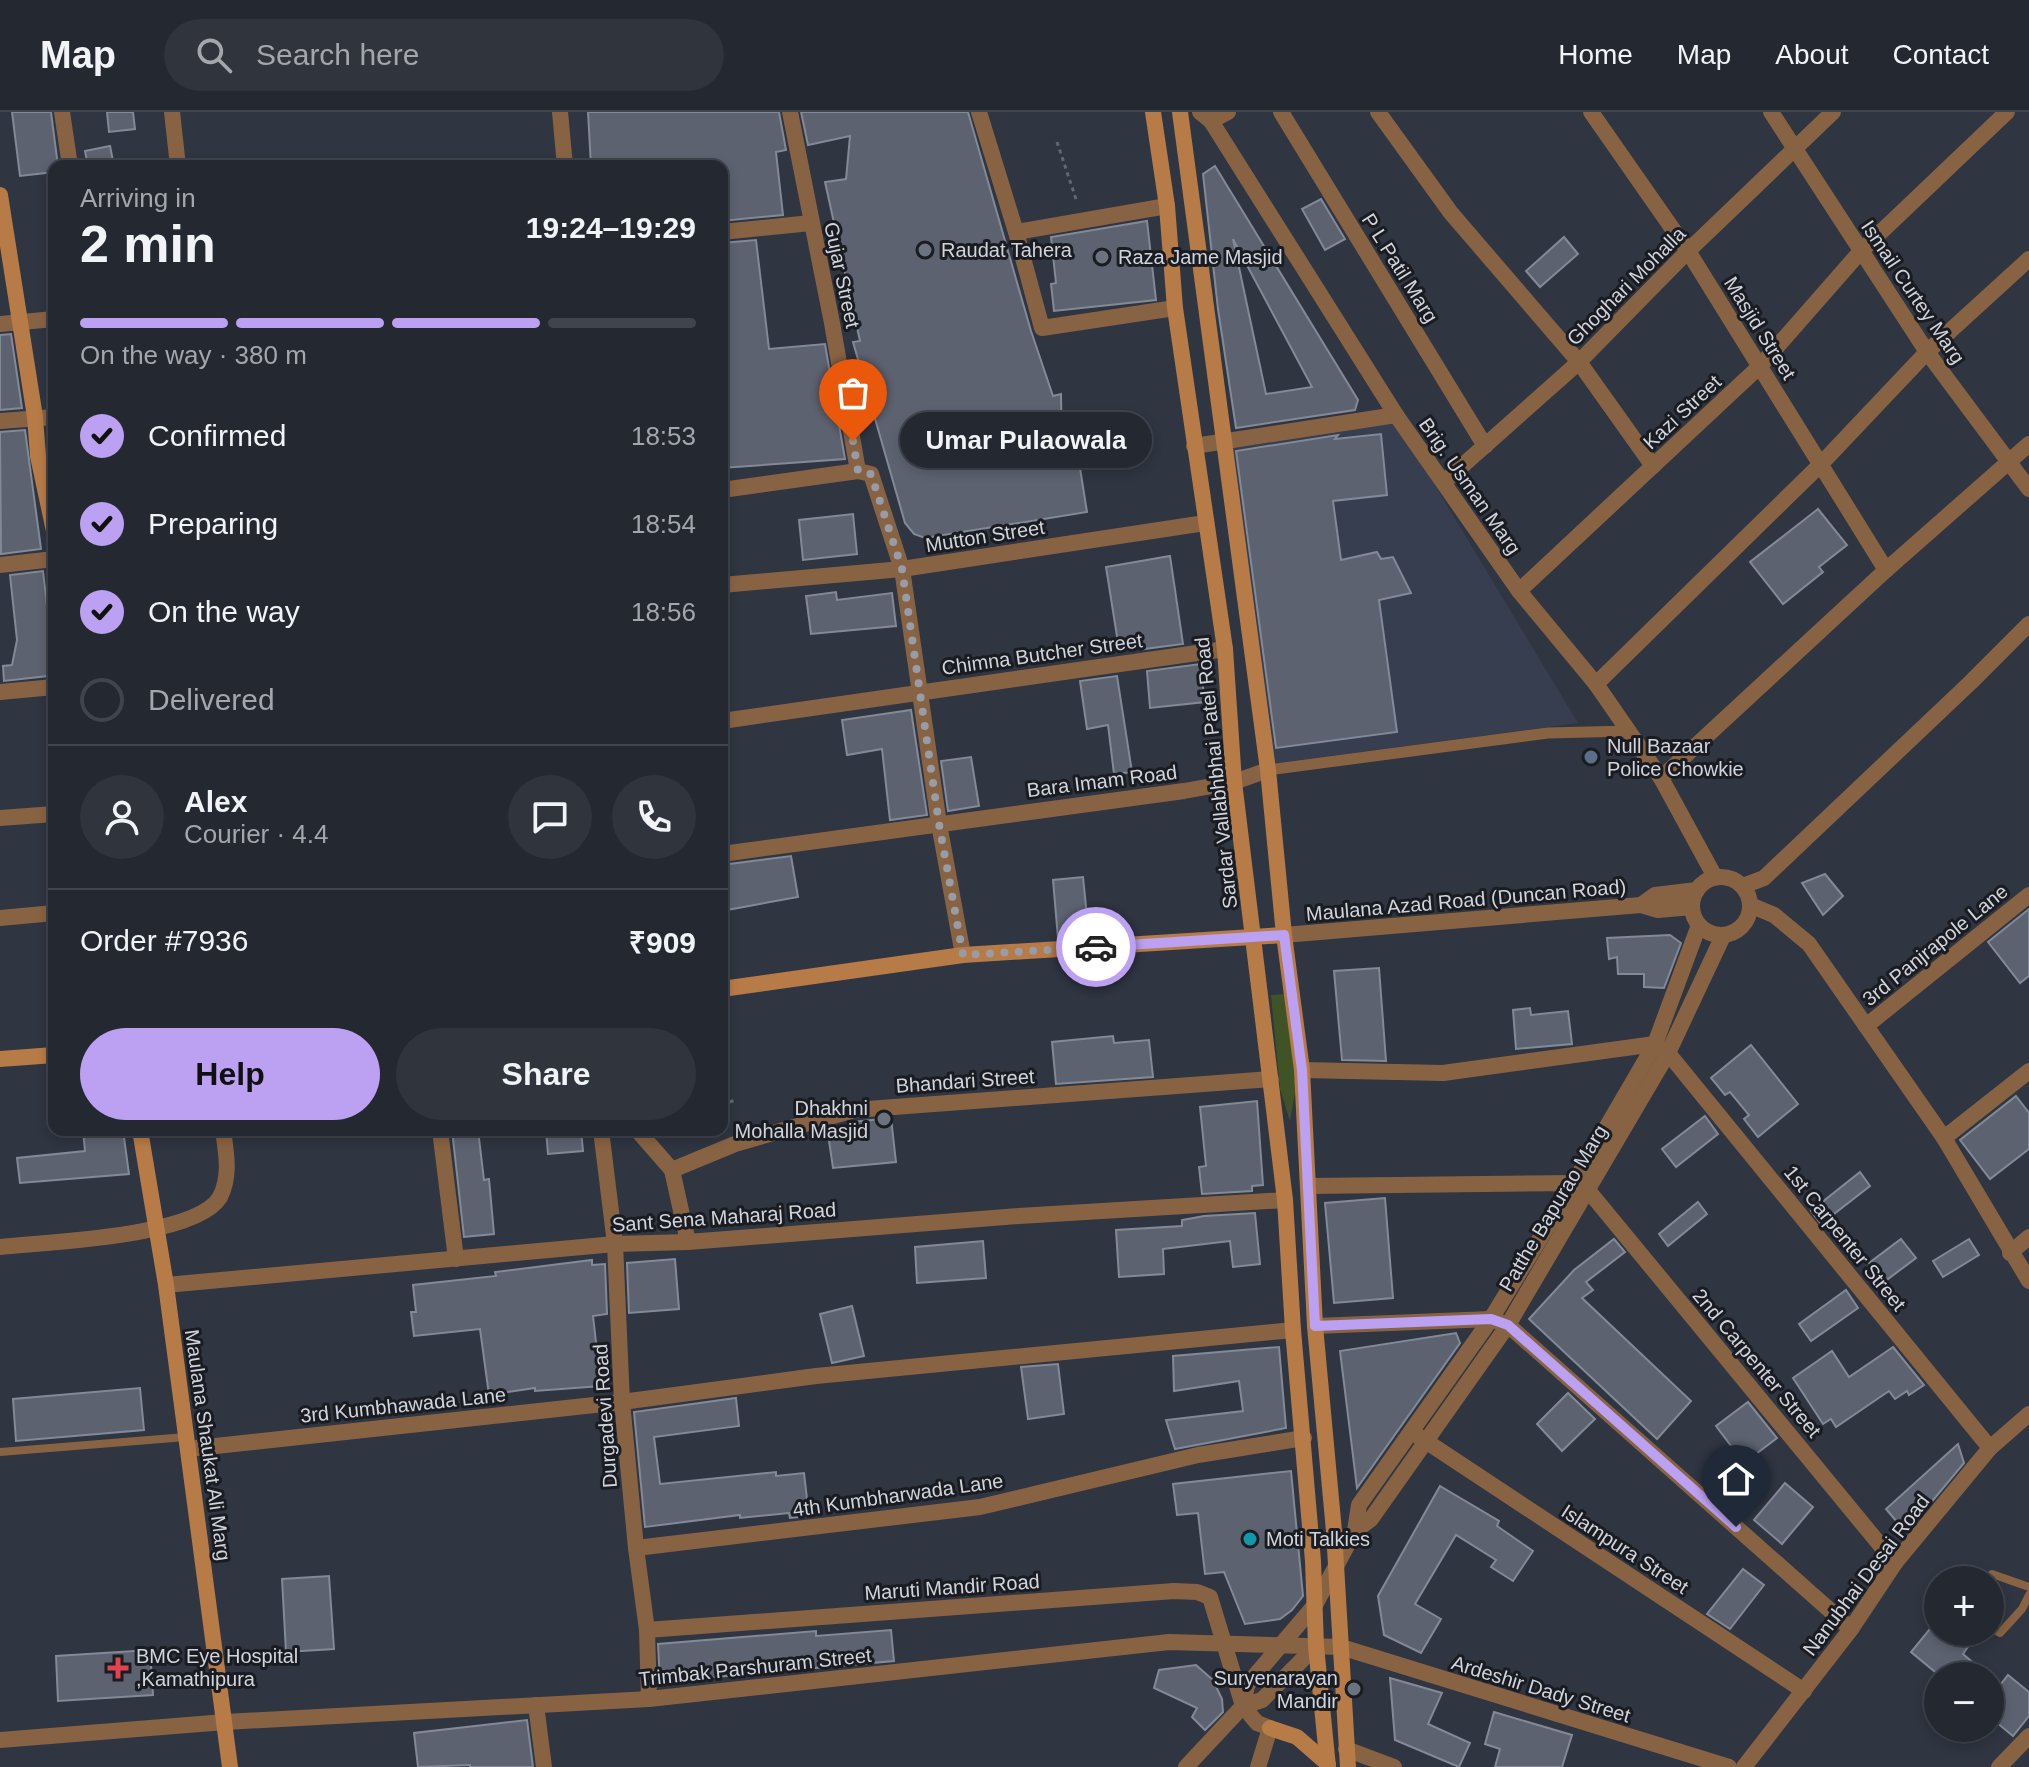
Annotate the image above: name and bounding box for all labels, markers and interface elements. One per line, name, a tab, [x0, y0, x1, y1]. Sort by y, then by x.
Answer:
search box	[164, 19, 724, 91]
icon: search	[192, 33, 236, 77]
text: Map	[40, 34, 116, 76]
text: Search here	[256, 38, 419, 71]
text: Home	[1558, 39, 1633, 70]
text: Map	[1677, 39, 1731, 70]
text: About	[1775, 39, 1849, 70]
text: Contact	[1893, 39, 1989, 70]
text: Arriving in	[80, 183, 196, 213]
street label: P L Patil Marg	[1358, 209, 1442, 327]
text: 19:24–19:29	[526, 211, 696, 244]
text: 2 min	[80, 215, 216, 273]
street label: Ismail Curtey Marg	[1857, 216, 1969, 368]
street label: Gujar Street	[820, 220, 864, 330]
street label: Ghoghari Mohalla	[1562, 222, 1690, 350]
place label: Raudat Tahera	[941, 239, 1073, 261]
marker: Raudat Tahera	[916, 241, 934, 259]
place label: Raza Jame Masjid	[1118, 246, 1283, 268]
marker: Raza Jame Masjid	[1093, 248, 1111, 266]
street label: Masjid Street	[1720, 273, 1800, 384]
text: On the way · 380 m	[80, 340, 307, 370]
pin	[819, 359, 887, 441]
street label: Kazi Street	[1639, 370, 1726, 453]
icon: bag	[831, 371, 875, 415]
callout: Umar Pulaowala	[901, 413, 1153, 469]
icon: check	[80, 414, 124, 458]
street label: Brig. Usman Marg	[1415, 414, 1525, 558]
text: Confirmed	[148, 419, 286, 452]
text: 18:53	[631, 421, 696, 451]
text: Umar Pulaowala	[926, 425, 1126, 455]
icon: check	[80, 502, 124, 546]
text: Preparing	[148, 507, 278, 540]
text: 18:54	[631, 509, 696, 539]
street label: Mutton Street	[924, 516, 1046, 556]
icon: check	[80, 590, 124, 634]
text: On the way	[148, 595, 300, 628]
text: 18:56	[631, 597, 696, 627]
street label: Chimna Butcher Street	[940, 629, 1144, 679]
street label: Sardar Vallabhbhai Patel Road	[1191, 636, 1241, 910]
text: Delivered	[148, 683, 275, 716]
place label: Null Bazaar Police Chowkie	[1607, 735, 1744, 780]
marker: Null Bazaar Police Chowkie	[1582, 748, 1600, 766]
street label: Bara Imam Road	[1026, 761, 1178, 801]
button: person	[80, 775, 164, 859]
button: chat	[508, 775, 592, 859]
button: phone	[612, 775, 696, 859]
text: Alex	[184, 785, 247, 818]
text: Courier · 4.4	[184, 819, 329, 849]
street label: Maulana Azad Road (Duncan Road)	[1305, 875, 1627, 925]
street label: 3rd Panjrapole Lane	[1858, 880, 2012, 1010]
courier	[1056, 907, 1136, 987]
text: Order #7936	[80, 924, 248, 957]
icon: car	[1074, 925, 1118, 969]
text: ₹909	[629, 926, 696, 959]
button: Help	[80, 1028, 380, 1120]
button: Share	[396, 1028, 696, 1120]
street label: Bhandari Street	[895, 1065, 1036, 1097]
place label: Dhakhni Mohalla Masjid	[735, 1097, 868, 1142]
marker: Dhakhni Mohalla Masjid	[875, 1110, 893, 1128]
street label: Patthe Bapurao Marg	[1495, 1121, 1611, 1295]
street label: 1st Carpenter Street	[1780, 1161, 1910, 1315]
street label: Sant Sena Maharaj Road	[611, 1198, 837, 1236]
street label: 2nd Carpenter Street	[1689, 1284, 1826, 1442]
street label: Maulana Shaukat Ali Marg	[181, 1328, 235, 1562]
street label: Durgadevi Road	[589, 1343, 621, 1489]
street label: 3rd Kumbhawada Lane	[299, 1383, 507, 1427]
pin	[1702, 1445, 1770, 1527]
icon: home	[1714, 1457, 1758, 1501]
street label: 4th Kumbharwada Lane	[791, 1469, 1005, 1521]
street label: Nanubhai Desai Road	[1798, 1490, 1934, 1660]
street label: Islampura Street	[1557, 1500, 1693, 1598]
place label: Moti Talkies	[1266, 1528, 1370, 1550]
marker: Moti Talkies	[1241, 1530, 1259, 1548]
map controls	[1924, 1566, 2004, 1742]
button: +	[1924, 1566, 2004, 1646]
street label: Maruti Mandir Road	[864, 1570, 1040, 1604]
street label: Trimbak Parshuram Street	[638, 1644, 873, 1690]
place label: BMC Eye Hospital ,Kamathipura	[136, 1645, 298, 1690]
street label: Ardeshir Dady Street	[1449, 1651, 1633, 1727]
marker: BMC Eye Hospital ,Kamathipura	[107, 1657, 129, 1679]
button: −	[1924, 1662, 2004, 1742]
place label: Suryenarayan Mandir	[1213, 1667, 1338, 1712]
marker: Suryenarayan Mandir	[1345, 1680, 1363, 1698]

